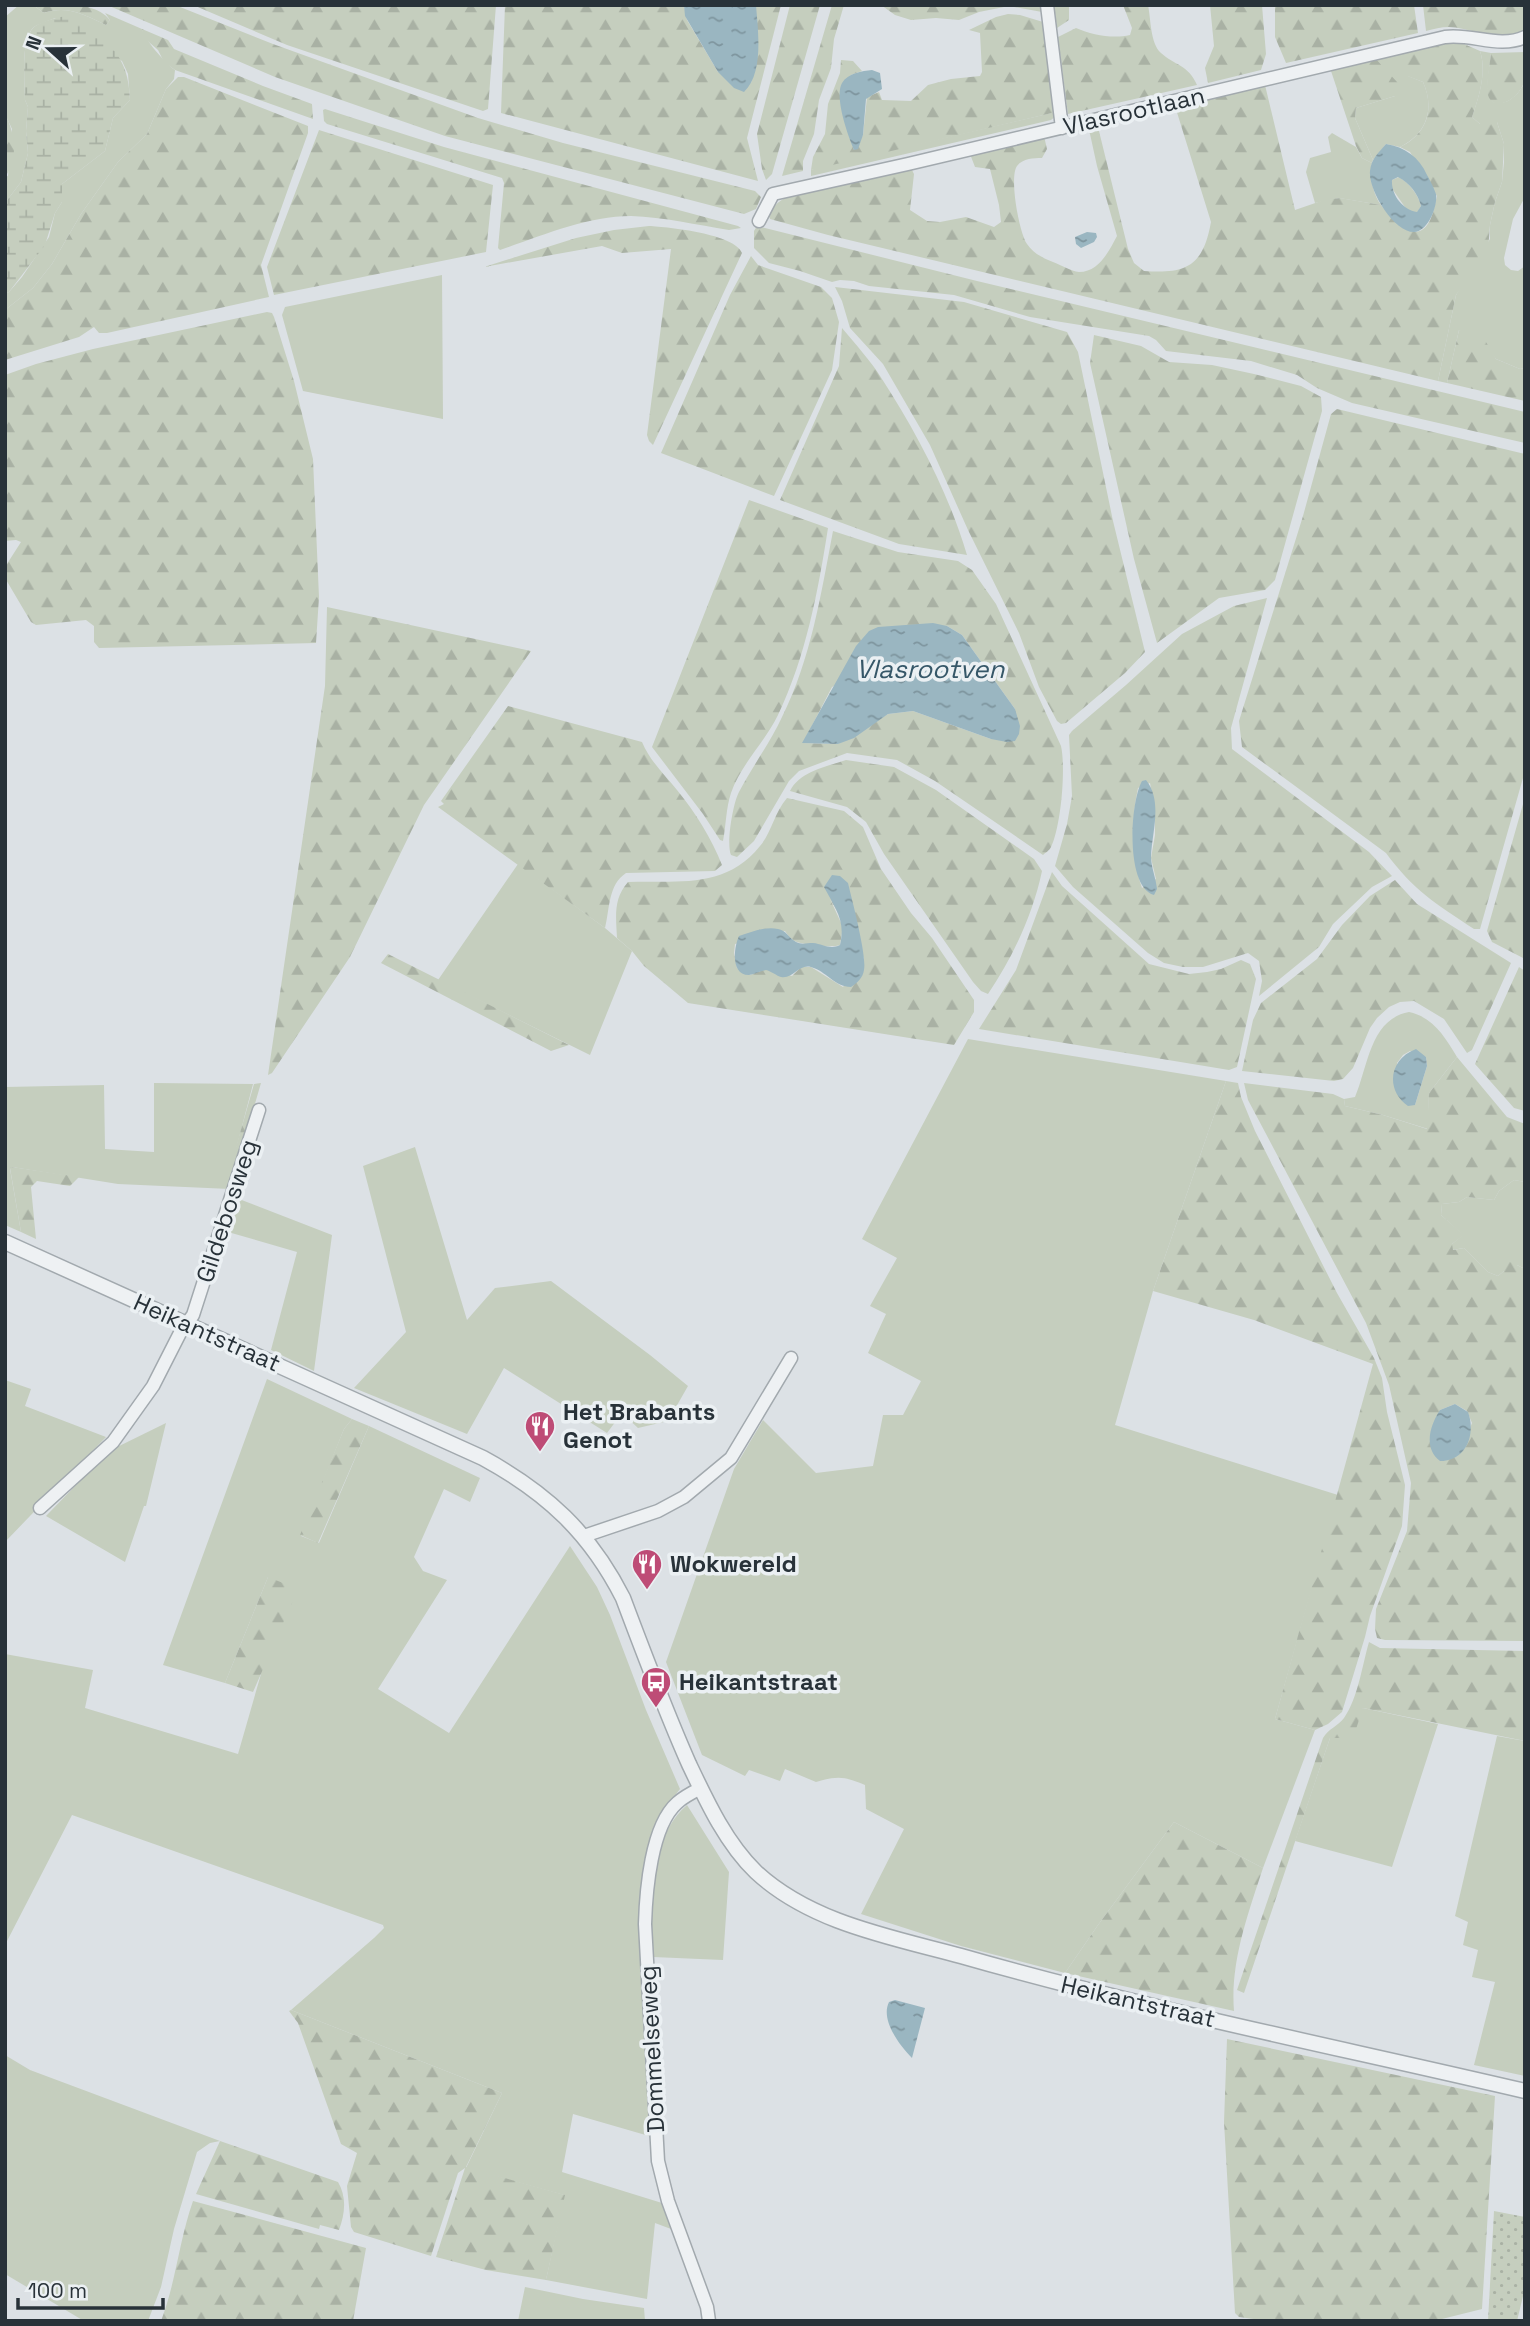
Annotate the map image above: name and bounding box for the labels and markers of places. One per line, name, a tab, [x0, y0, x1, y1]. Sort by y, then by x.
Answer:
place label: Het Brabants Genot	[563, 1396, 715, 1455]
restaurant icon: Het Brabants Genot	[523, 1409, 557, 1453]
restaurant icon: Wokwereld	[630, 1547, 664, 1591]
place label: Wokwereld	[670, 1548, 797, 1579]
bus stop icon: Heikantstraat	[639, 1665, 673, 1709]
place label: Heikantstraat	[679, 1666, 838, 1697]

